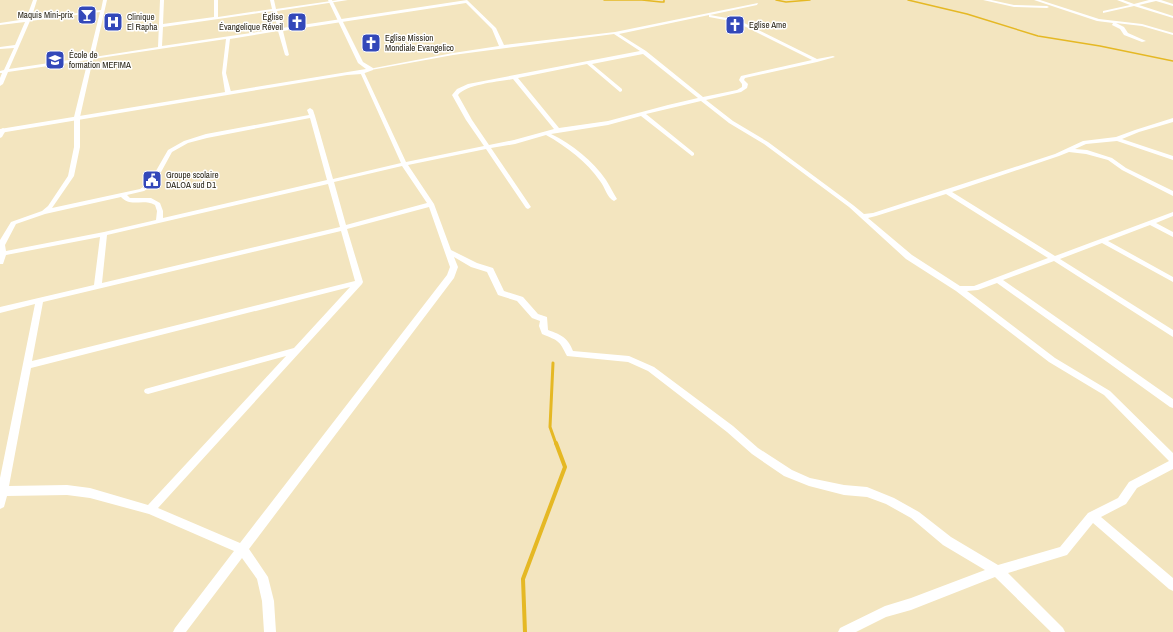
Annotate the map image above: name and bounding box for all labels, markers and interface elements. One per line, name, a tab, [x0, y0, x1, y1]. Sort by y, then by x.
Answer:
bar icon: Maquis Mini-prix	[76, 4, 98, 26]
place label: Maquis Mini-prix	[18, 9, 73, 21]
hospital icon: Clinique El Rapha	[102, 11, 124, 33]
place label: Clinique El Rapha	[127, 11, 157, 33]
place label: Église Évangelique Réveil	[219, 11, 283, 33]
church icon: Église Évangelique Réveil	[286, 11, 308, 33]
church icon: Eglise Ame	[724, 14, 746, 36]
place label: Eglise Ame	[749, 19, 786, 31]
church icon: Eglise Mission Mondiale Evangelico	[360, 32, 382, 54]
place label: Eglise Mission Mondiale Evangelico	[385, 32, 454, 54]
school or university icon: École de formation MEFIMA	[44, 49, 66, 71]
place label: École de formation MEFIMA	[69, 49, 131, 71]
public building icon: Groupe scolaire DALOA sud D1	[141, 169, 163, 191]
place label: Groupe scolaire DALOA sud D1	[166, 169, 219, 191]

